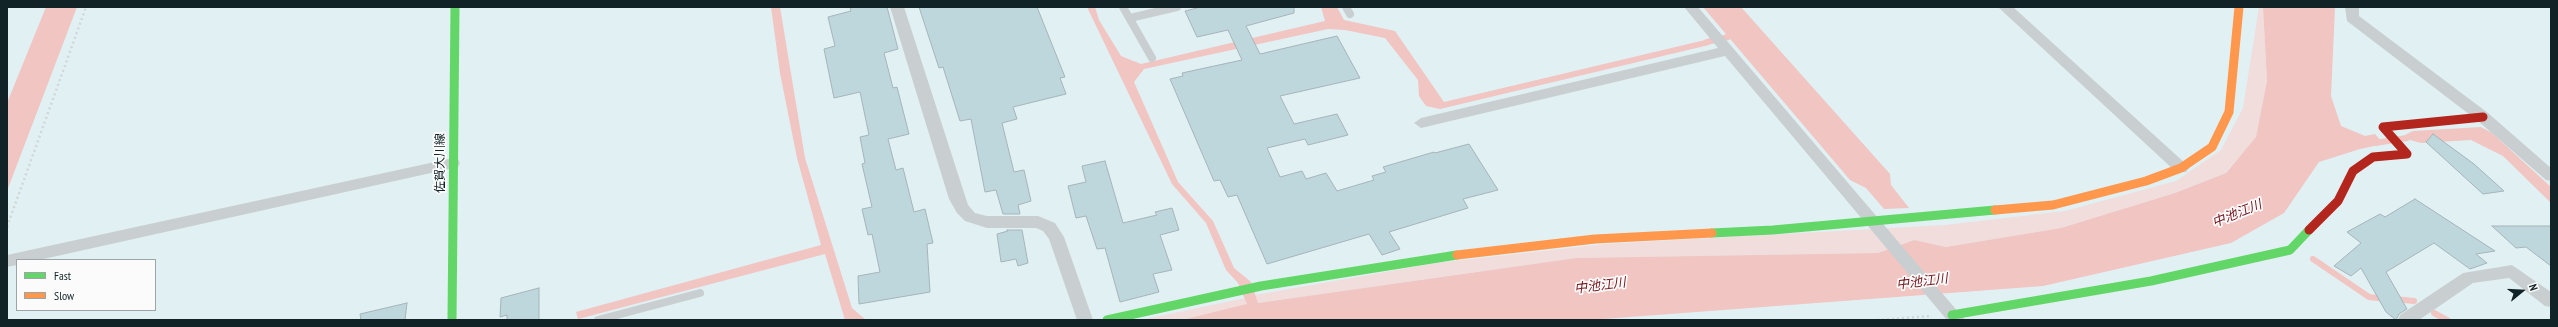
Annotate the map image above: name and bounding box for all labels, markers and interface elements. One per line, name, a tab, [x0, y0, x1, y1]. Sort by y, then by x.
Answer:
street label: 佐賀大川線	[434, 133, 448, 193]
water label: 中池江川	[2210, 197, 2264, 231]
legend	[16, 259, 156, 311]
text: Fast	[54, 268, 71, 283]
water label: 中池江川	[1895, 271, 1949, 293]
north arrow	[2502, 271, 2542, 311]
water label: 中池江川	[1573, 275, 1627, 297]
text: N	[2526, 282, 2541, 292]
text: Slow	[54, 288, 74, 303]

